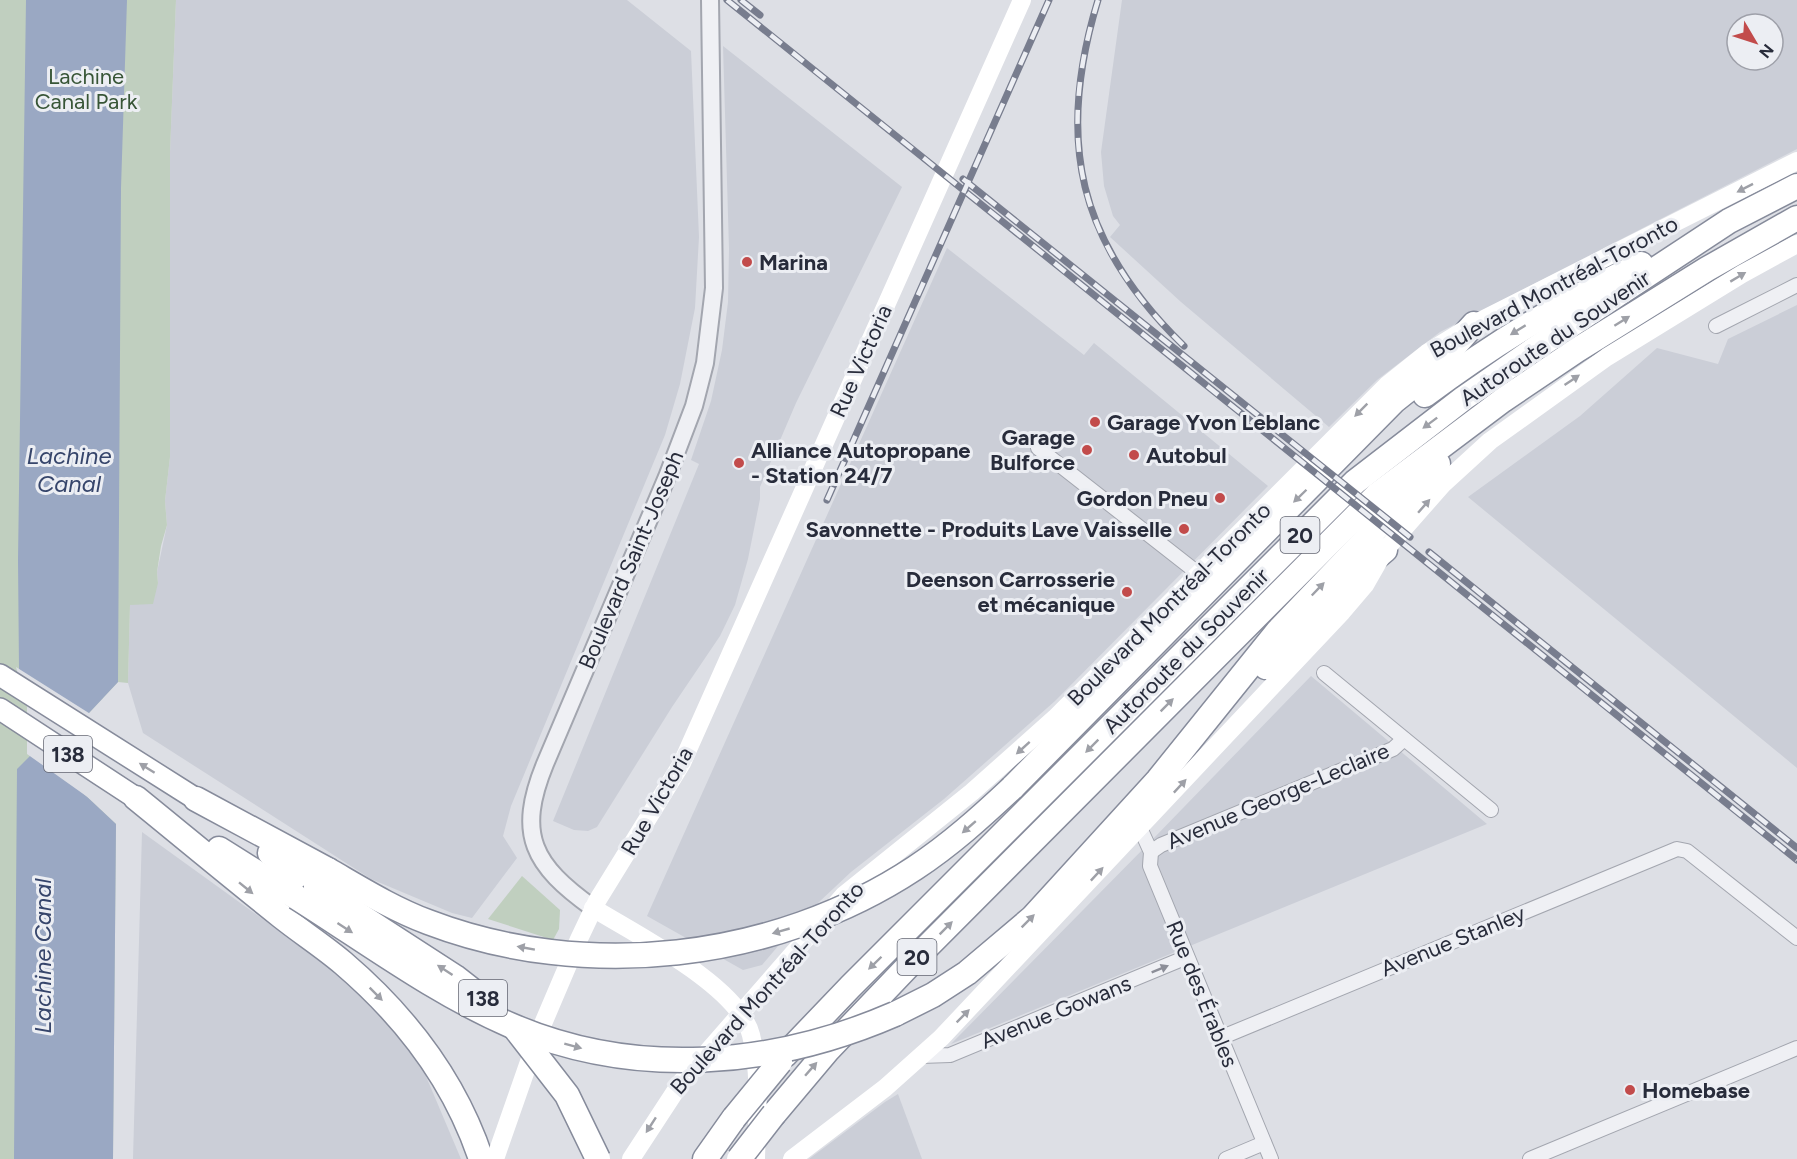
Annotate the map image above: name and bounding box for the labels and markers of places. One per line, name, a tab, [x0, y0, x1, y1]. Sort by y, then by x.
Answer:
place label: Marina	[759, 249, 828, 276]
marker: Marina	[740, 255, 754, 269]
place label: Garage Yvon Leblanc	[1107, 409, 1320, 436]
marker: Garage Yvon Leblanc	[1088, 415, 1102, 429]
place label: Garage Bulforce	[990, 424, 1075, 476]
place label: Alliance Autopropane - Station 24/7	[751, 437, 971, 489]
place label: Autobul	[1146, 442, 1227, 469]
marker: Garage Bulforce	[1080, 443, 1094, 457]
marker: Autobul	[1127, 448, 1141, 462]
marker: Alliance Autopropane - Station 24/7	[732, 456, 746, 470]
place label: Gordon Pneu	[1077, 485, 1208, 512]
marker: Gordon Pneu	[1213, 491, 1227, 505]
place label: Savonnette - Produits Lave Vaisselle	[806, 516, 1172, 543]
marker: Savonnette - Produits Lave Vaisselle	[1177, 522, 1191, 536]
place label: Deenson Carrosserie et mécanique	[906, 566, 1115, 618]
marker: Deenson Carrosserie et mécanique	[1120, 585, 1134, 599]
place label: Homebase	[1642, 1077, 1750, 1104]
marker: Homebase	[1623, 1083, 1637, 1097]

